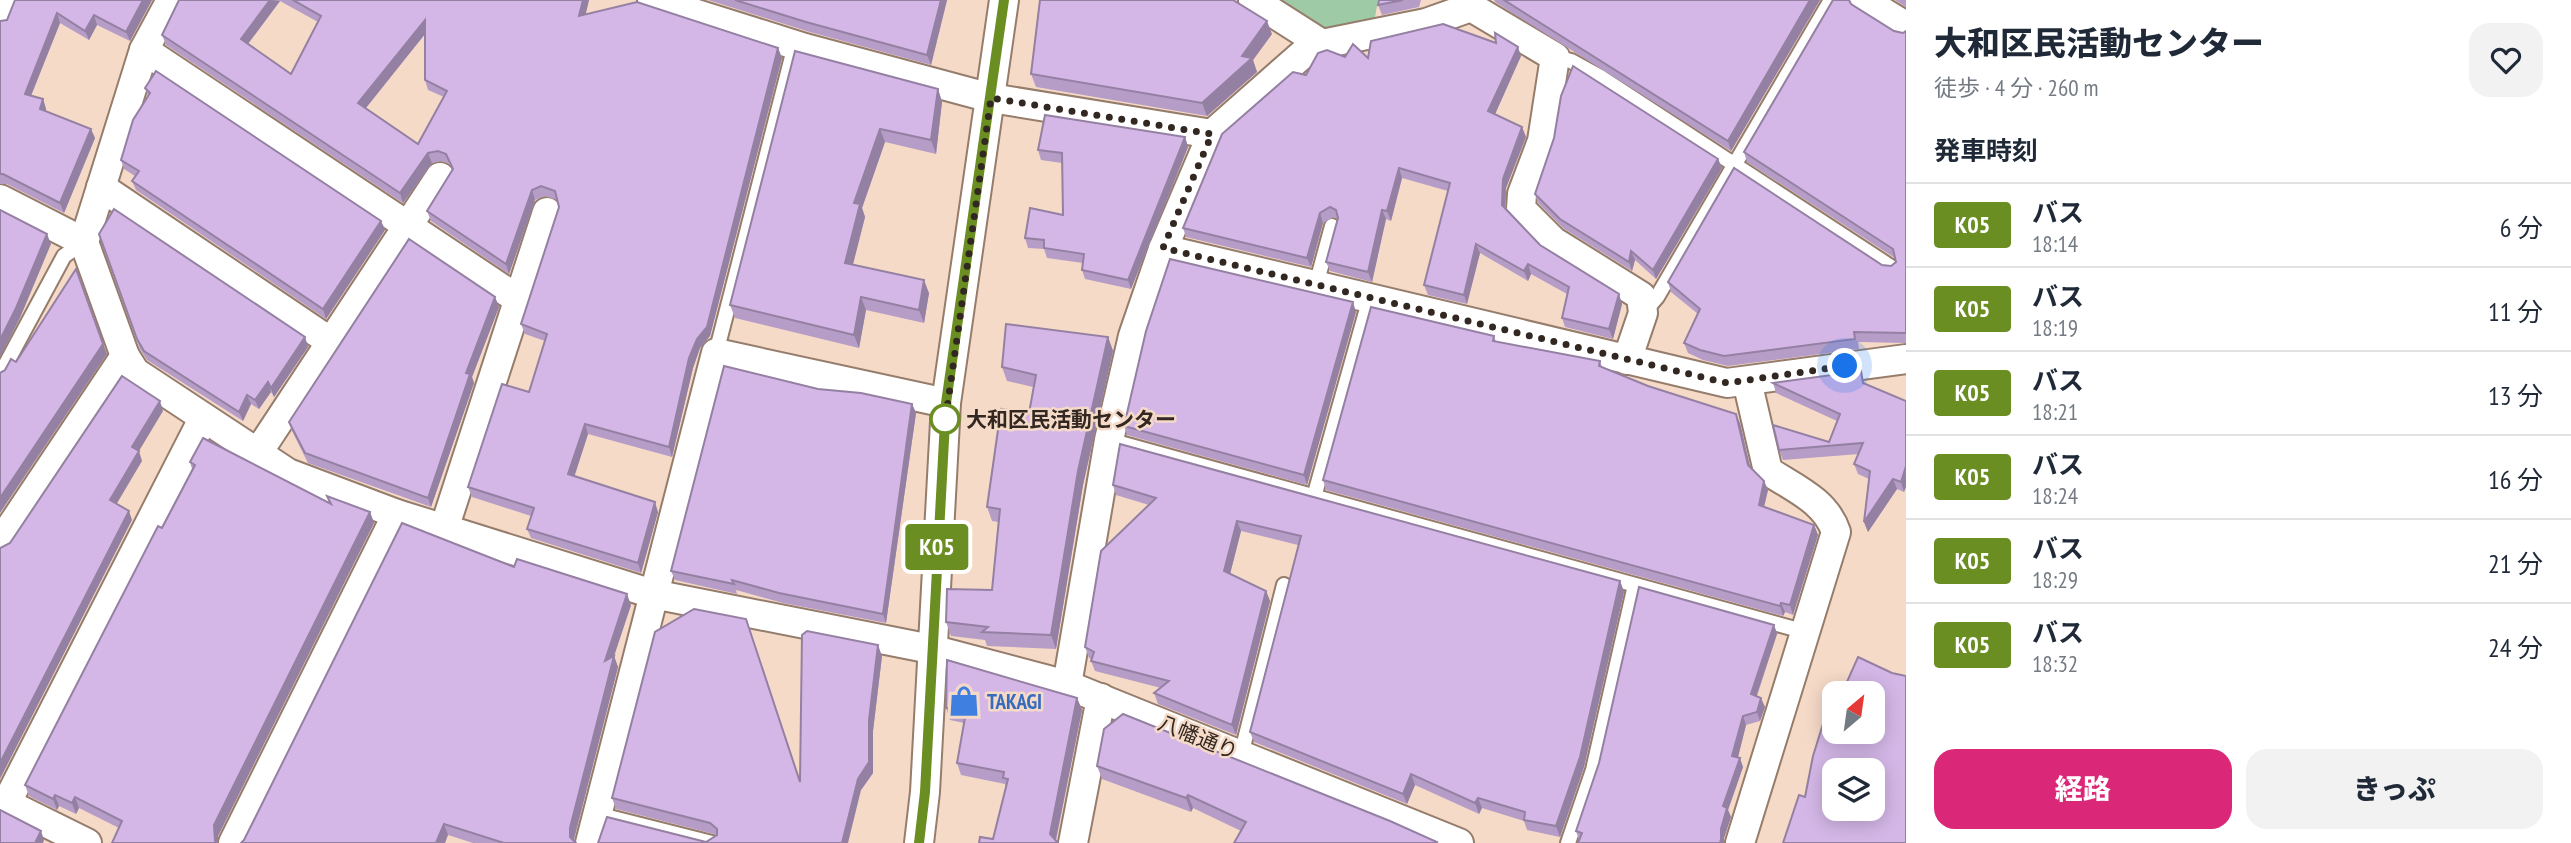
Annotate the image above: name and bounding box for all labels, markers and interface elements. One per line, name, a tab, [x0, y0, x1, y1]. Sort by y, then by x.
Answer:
text: 大和区民活動センター	[1934, 21, 2264, 64]
button: heart	[2469, 23, 2543, 97]
text: 徒歩 · 4 分 · 260 m	[1934, 73, 2098, 102]
text: 発車時刻	[1934, 134, 2038, 167]
text: バス	[2032, 196, 2084, 229]
text: K05	[1955, 209, 1990, 240]
text: 6 分	[2500, 211, 2543, 244]
text: 18:14	[2032, 229, 2078, 258]
text: バス	[2032, 280, 2084, 313]
text: K05	[1955, 293, 1990, 324]
text: 11 分	[2488, 295, 2543, 328]
text: 18:19	[2032, 313, 2078, 342]
your location	[1827, 348, 1862, 383]
text: バス	[2032, 364, 2084, 397]
text: K05	[1955, 377, 1990, 408]
text: 13 分	[2488, 379, 2543, 412]
text: 18:21	[2032, 397, 2078, 426]
marker: 大和区民活動センター	[930, 404, 960, 434]
place label: 大和区民活動センター	[966, 406, 1176, 433]
text: バス	[2032, 448, 2084, 481]
text: K05	[1955, 461, 1990, 492]
text: 16 分	[2488, 463, 2543, 496]
text: 18:24	[2032, 481, 2078, 510]
line badge: K05	[897, 524, 977, 570]
text: K05	[919, 531, 955, 562]
text: バス	[2032, 532, 2084, 565]
text: K05	[1955, 545, 1990, 576]
text: 21 分	[2488, 547, 2543, 580]
text: 18:29	[2032, 565, 2078, 594]
text: バス	[2032, 616, 2084, 649]
text: K05	[1955, 629, 1990, 660]
text: 24 分	[2488, 631, 2543, 664]
text: 18:32	[2032, 649, 2078, 678]
north arrow	[1822, 681, 1885, 744]
map controls	[1822, 681, 1885, 821]
shop icon: TAKAGI	[947, 684, 981, 718]
place label: TAKAGI	[987, 688, 1042, 715]
street label: 八幡通り	[1154, 709, 1242, 765]
button: 経路	[1934, 749, 2232, 829]
button: きっぷ	[2246, 749, 2543, 829]
button: layers	[1822, 758, 1885, 821]

